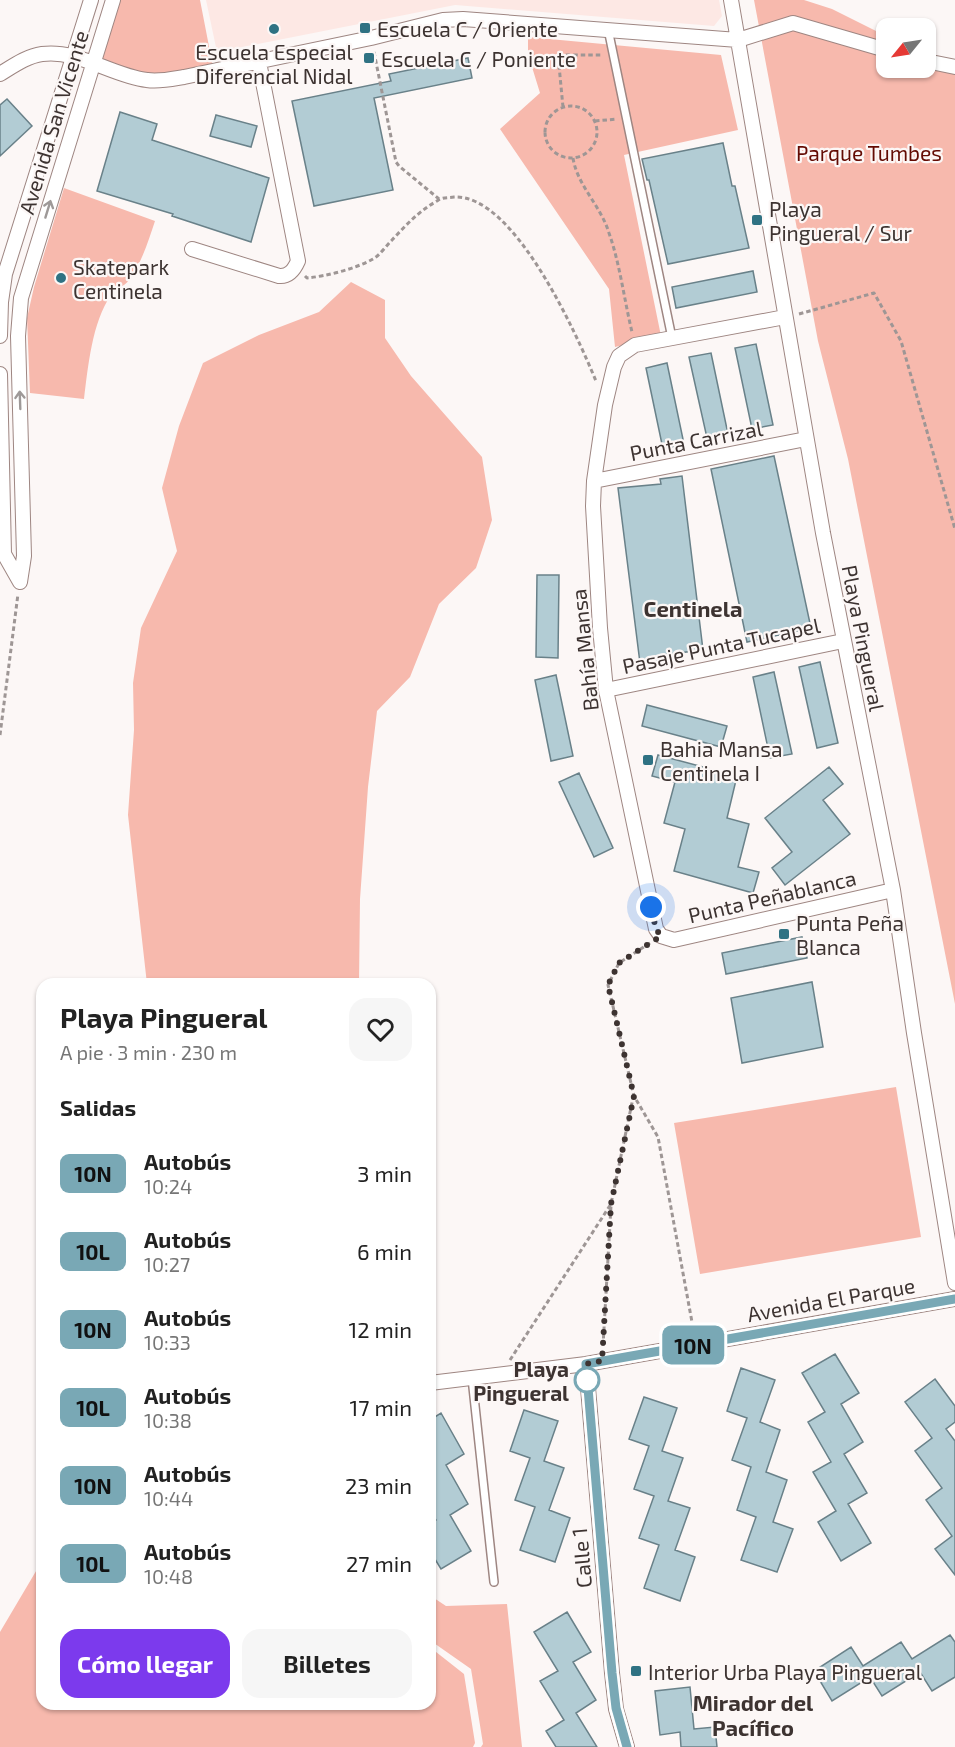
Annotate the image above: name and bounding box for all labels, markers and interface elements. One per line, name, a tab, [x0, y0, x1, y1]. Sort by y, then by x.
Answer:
place label: Escuela C / Oriente	[377, 16, 558, 41]
north arrow	[876, 18, 936, 78]
map controls	[876, 18, 936, 78]
marker: Escuela C / Oriente	[358, 21, 372, 35]
marker: Escuela Especial Diferencial Nidal	[267, 22, 281, 36]
street label: Avenida San Vicente	[13, 27, 93, 217]
place label: Escuela Especial Diferencial Nidal	[195, 39, 354, 88]
place label: Escuela C / Poniente	[381, 46, 576, 71]
marker: Escuela C / Poniente	[362, 51, 376, 65]
park label: Parque Tumbes	[796, 140, 942, 165]
place label: Playa Pingueral / Sur	[769, 196, 912, 245]
one-way arrow	[43, 200, 54, 219]
marker: Playa Pingueral / Sur	[750, 213, 764, 227]
place label: Skatepark Centinela	[73, 254, 169, 303]
marker: Skatepark Centinela	[54, 271, 68, 285]
one-way arrow	[14, 391, 26, 411]
street label: Punta Carrizal	[627, 415, 765, 465]
street label: Playa Pingueral	[838, 563, 891, 714]
street label: Bahía Mansa	[565, 588, 603, 712]
district label: Centinela	[643, 595, 743, 621]
street label: Pasaje Punta Tucapel	[620, 612, 823, 679]
place label: Bahia Mansa Centinela I	[660, 736, 783, 785]
marker: Bahia Mansa Centinela I	[641, 753, 655, 767]
street label: Punta Peñablanca	[685, 864, 859, 928]
your location	[636, 892, 666, 922]
place label: Punta Peña Blanca	[796, 910, 904, 959]
marker: Punta Peña Blanca	[777, 927, 791, 941]
button: heart	[349, 998, 412, 1061]
text: Playa Pingueral	[60, 1000, 268, 1034]
text: A pie · 3 min · 230 m	[60, 1040, 237, 1064]
text: Salidas	[60, 1094, 136, 1120]
text: Autobús	[144, 1148, 231, 1174]
text: 3 min	[357, 1160, 412, 1186]
text: 10N	[74, 1161, 112, 1186]
text: 10:24	[144, 1174, 192, 1198]
text: Autobús	[144, 1226, 231, 1252]
text: 6 min	[357, 1238, 412, 1264]
text: 10L	[76, 1239, 110, 1264]
text: 10:27	[144, 1252, 190, 1276]
street label: Avenida El Parque	[745, 1272, 917, 1326]
text: Autobús	[144, 1304, 231, 1330]
text: 12 min	[348, 1316, 412, 1342]
text: 10N	[74, 1317, 112, 1342]
line badge: 10N	[658, 1326, 728, 1364]
text: 10:33	[144, 1330, 191, 1354]
text: 10N	[674, 1333, 712, 1358]
place label: Playa Pingueral	[473, 1356, 569, 1405]
marker: Playa Pingueral	[574, 1367, 600, 1393]
text: Autobús	[144, 1382, 231, 1408]
text: 17 min	[350, 1394, 412, 1420]
text: 10L	[76, 1395, 110, 1420]
text: 10:38	[144, 1408, 192, 1432]
text: Autobús	[144, 1460, 231, 1486]
text: 23 min	[345, 1472, 412, 1498]
text: 10N	[74, 1473, 112, 1498]
text: 10:44	[144, 1486, 193, 1510]
street label: Calle 1	[566, 1527, 596, 1589]
text: Autobús	[144, 1538, 231, 1564]
text: 27 min	[346, 1550, 412, 1576]
text: 10L	[76, 1551, 110, 1576]
text: 10:48	[144, 1564, 193, 1588]
button: Cómo llegar	[60, 1629, 230, 1698]
button: Billetes	[242, 1629, 412, 1698]
place label: Interior Urba Playa Pingueral	[648, 1659, 923, 1684]
marker: Interior Urba Playa Pingueral	[629, 1664, 643, 1678]
district label: Mirador del Pacífico	[693, 1689, 814, 1740]

